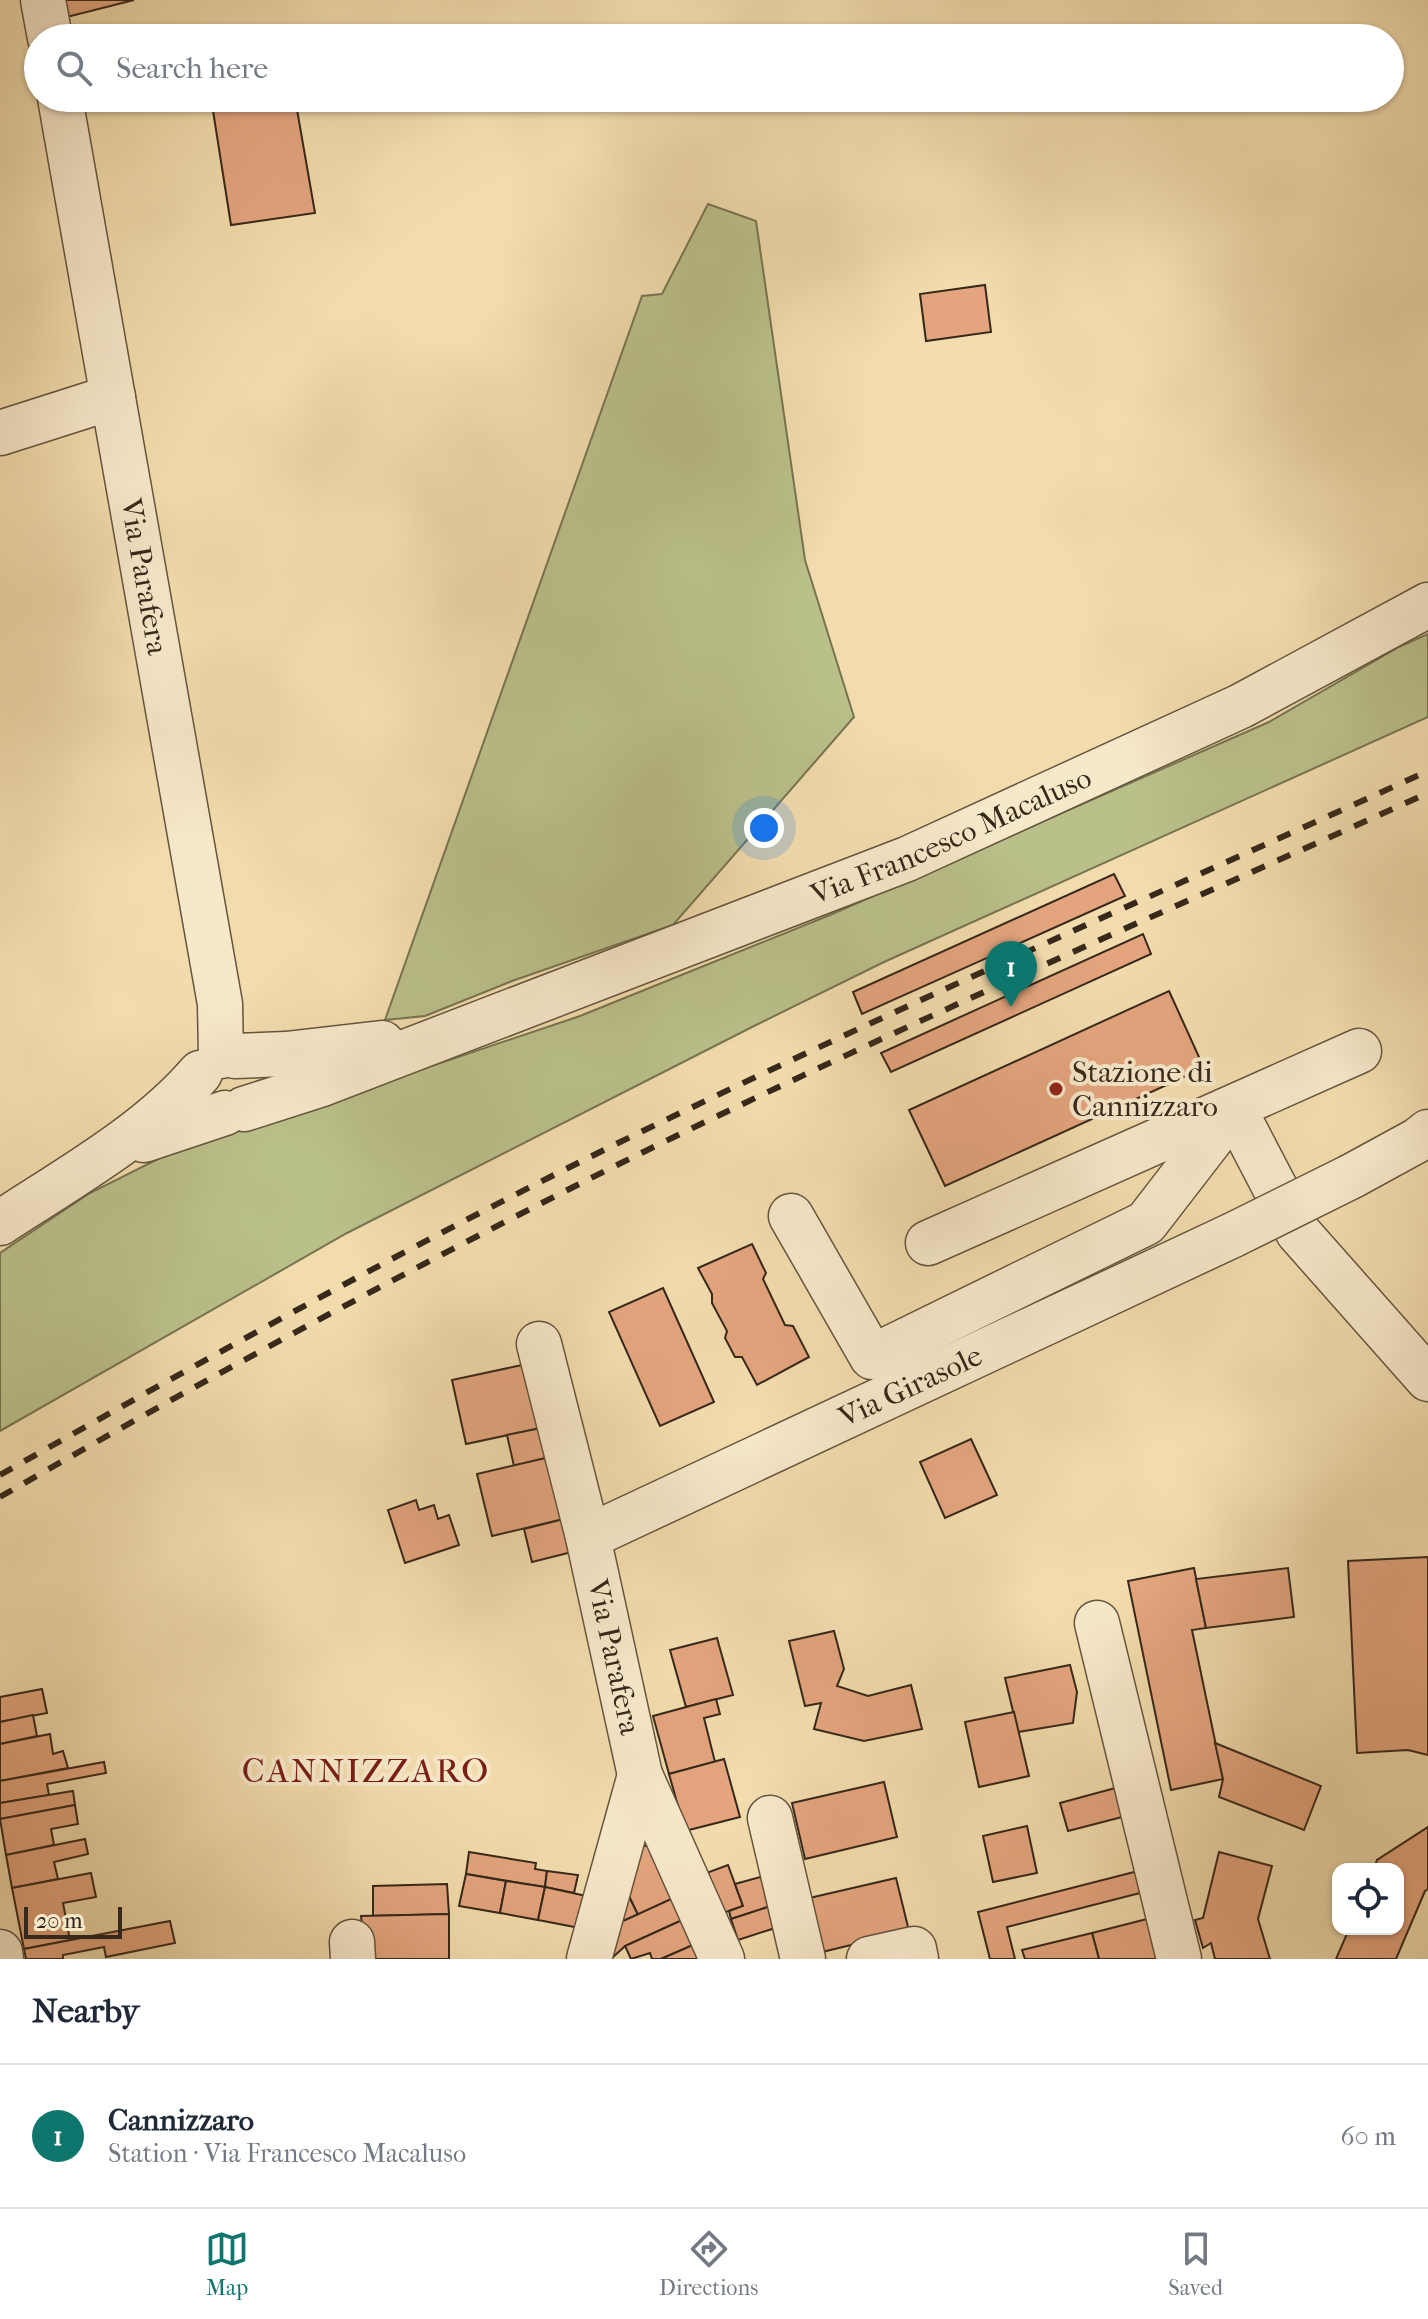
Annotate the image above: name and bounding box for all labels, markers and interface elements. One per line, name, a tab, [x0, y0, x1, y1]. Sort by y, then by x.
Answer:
search box	[24, 24, 1404, 112]
icon: search	[52, 46, 96, 90]
text: Search here	[116, 51, 268, 86]
street label: Via Parafera	[113, 495, 176, 659]
street label: Via Francesco Macaluso	[805, 760, 1097, 912]
your location	[744, 808, 784, 848]
pin: 1	[985, 941, 1037, 1007]
place label: Stazione di Cannizzaro	[1072, 1055, 1218, 1124]
marker: Stazione di Cannizzaro	[1047, 1080, 1065, 1098]
street label: Via Girasole	[832, 1337, 988, 1435]
street label: Via Parafera	[580, 1575, 648, 1739]
district label: CANNIZZARO	[242, 1751, 490, 1791]
map controls	[1332, 1863, 1404, 1935]
button: locate	[1332, 1863, 1404, 1935]
scale bar	[24, 1903, 122, 1939]
text: 20 m	[36, 1908, 82, 1934]
text: Nearby	[32, 1991, 139, 2031]
text: Cannizzaro	[108, 2103, 254, 2138]
text: 1	[53, 2121, 63, 2152]
text: 60 m	[1340, 2121, 1396, 2152]
text: Station · Via Francesco Macaluso	[108, 2138, 466, 2169]
tab: Map	[205, 2227, 249, 2301]
tab: Directions	[659, 2227, 758, 2301]
tab: Saved	[1168, 2227, 1223, 2301]

